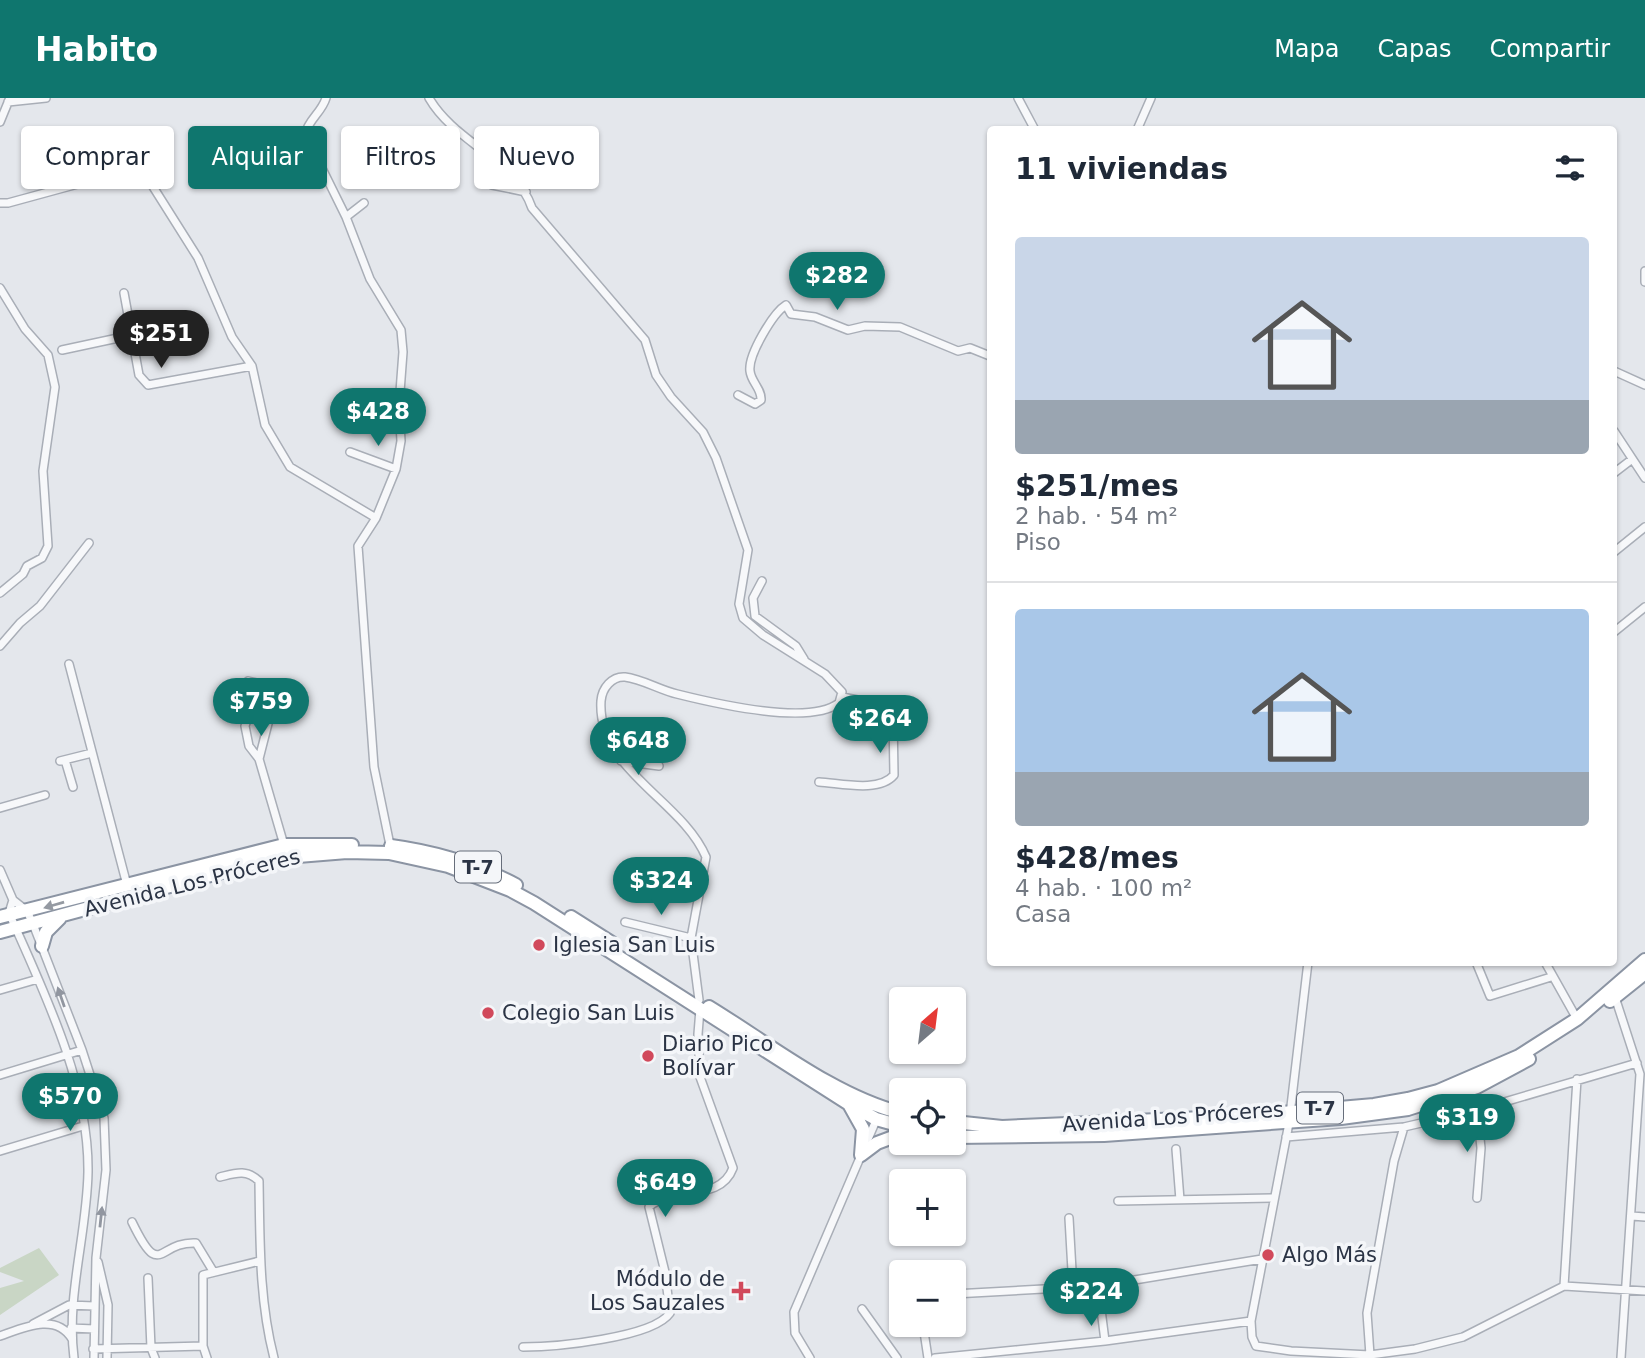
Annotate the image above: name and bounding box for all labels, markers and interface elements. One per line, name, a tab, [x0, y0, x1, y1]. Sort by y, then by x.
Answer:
text: Habito	[35, 30, 158, 69]
text: Mapa	[1274, 35, 1340, 63]
text: Capas	[1378, 35, 1451, 63]
text: Compartir	[1489, 35, 1610, 63]
chip: Comprar	[21, 126, 174, 189]
chip: Alquilar	[188, 126, 327, 189]
chip: Filtros	[341, 126, 460, 189]
chip: Nuevo	[474, 126, 599, 189]
icon: filters	[1551, 149, 1589, 187]
text: 11 viviendas	[1015, 151, 1228, 186]
pin: $282	[796, 252, 878, 312]
text: $282	[805, 262, 869, 288]
icon: home	[1239, 282, 1365, 408]
pin: $251	[120, 310, 202, 370]
text: $251	[129, 320, 193, 346]
pin: $428	[337, 388, 419, 448]
text: $428	[346, 398, 410, 424]
text: $251/mes	[1015, 468, 1179, 503]
text: 2 hab. · 54 m²	[1015, 503, 1178, 529]
text: Piso	[1015, 529, 1061, 555]
icon: home	[1239, 654, 1365, 780]
pin: $759	[220, 678, 302, 738]
text: $759	[229, 688, 293, 714]
pin: $264	[839, 696, 921, 755]
text: $264	[848, 705, 912, 731]
pin: $648	[597, 718, 679, 777]
text: $648	[606, 727, 670, 753]
text: $428/mes	[1015, 840, 1179, 875]
street label: Avenida Los Próceres	[81, 844, 303, 922]
road number: T-7	[455, 852, 501, 882]
pin: $324	[620, 858, 702, 917]
text: $324	[629, 867, 693, 893]
text: 4 hab. · 100 m²	[1015, 875, 1192, 901]
one-way arrow	[43, 900, 64, 910]
text: Casa	[1015, 901, 1071, 927]
place label: Iglesia San Luis	[553, 933, 715, 957]
marker: Iglesia San Luis	[531, 937, 547, 953]
one-way arrow	[55, 986, 66, 1007]
north arrow	[889, 987, 966, 1064]
map controls	[889, 987, 966, 1337]
place label: Colegio San Luis	[502, 1001, 675, 1025]
marker: Colegio San Luis	[480, 1005, 496, 1021]
place label: Diario Pico Bolívar	[662, 1032, 773, 1080]
marker: Diario Pico Bolívar	[640, 1048, 656, 1064]
pin: $570	[29, 1074, 111, 1133]
button: locate	[889, 1078, 966, 1155]
text: $570	[38, 1083, 102, 1109]
road number: T-7	[1297, 1092, 1343, 1124]
pin: $319	[1426, 1094, 1508, 1154]
street label: Avenida Los Próceres	[1061, 1097, 1285, 1137]
text: $319	[1435, 1104, 1499, 1130]
pin: $649	[624, 1160, 706, 1219]
text: $649	[633, 1169, 697, 1195]
button: +	[889, 1169, 966, 1246]
one-way arrow	[96, 1205, 107, 1227]
place label: Algo Más	[1282, 1243, 1377, 1267]
marker: Algo Más	[1260, 1247, 1276, 1263]
button: −	[889, 1260, 966, 1337]
place label: Módulo de Los Sauzales	[590, 1267, 725, 1315]
pin: $224	[1050, 1268, 1132, 1328]
text: $224	[1059, 1278, 1123, 1304]
marker: Módulo de Los Sauzales	[731, 1281, 751, 1301]

